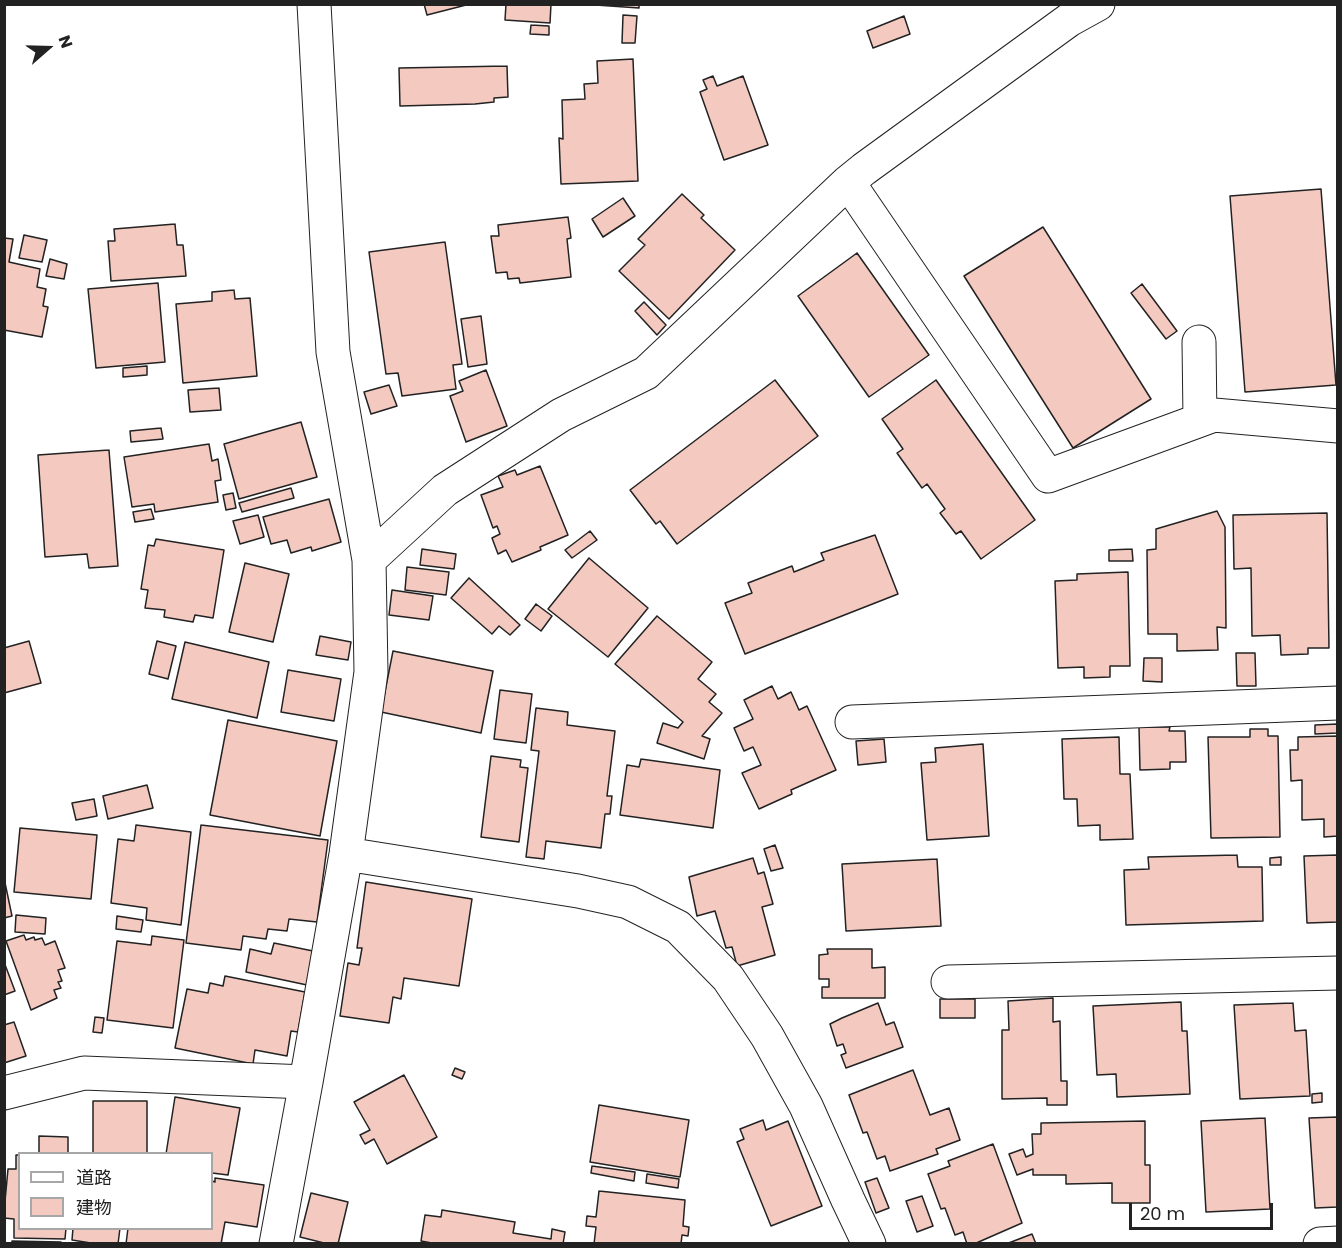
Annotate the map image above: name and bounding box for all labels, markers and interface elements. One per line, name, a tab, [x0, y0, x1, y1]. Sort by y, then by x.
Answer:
north arrow	[18, 18, 78, 78]
text: N	[53, 32, 78, 51]
legend	[18, 1152, 213, 1230]
text: 道路	[76, 1165, 112, 1190]
scale bar	[1132, 1191, 1276, 1229]
text: 建物	[76, 1195, 112, 1220]
text: 20 m	[1140, 1201, 1185, 1226]

